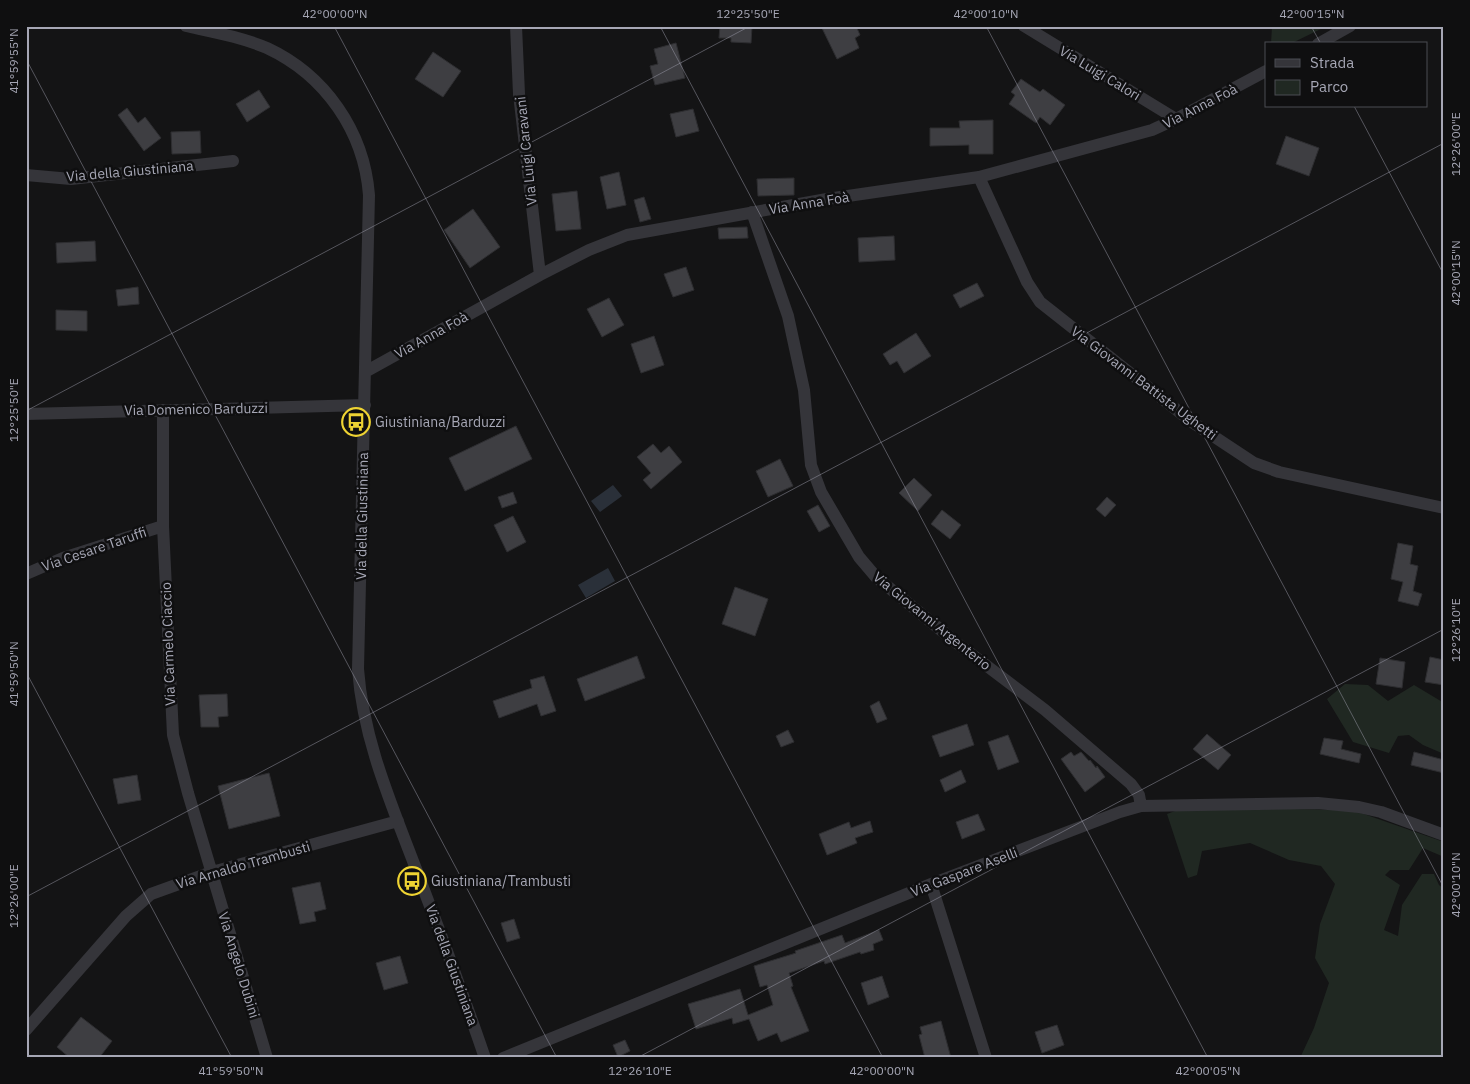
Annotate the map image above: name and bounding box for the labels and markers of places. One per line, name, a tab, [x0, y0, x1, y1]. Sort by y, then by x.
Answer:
bus stop icon: Giustiniana/Barduzzi	[341, 407, 371, 437]
place label: Giustiniana/Barduzzi	[375, 413, 506, 431]
bus stop icon: Giustiniana/Trambusti	[397, 866, 427, 896]
place label: Giustiniana/Trambusti	[431, 872, 571, 890]

